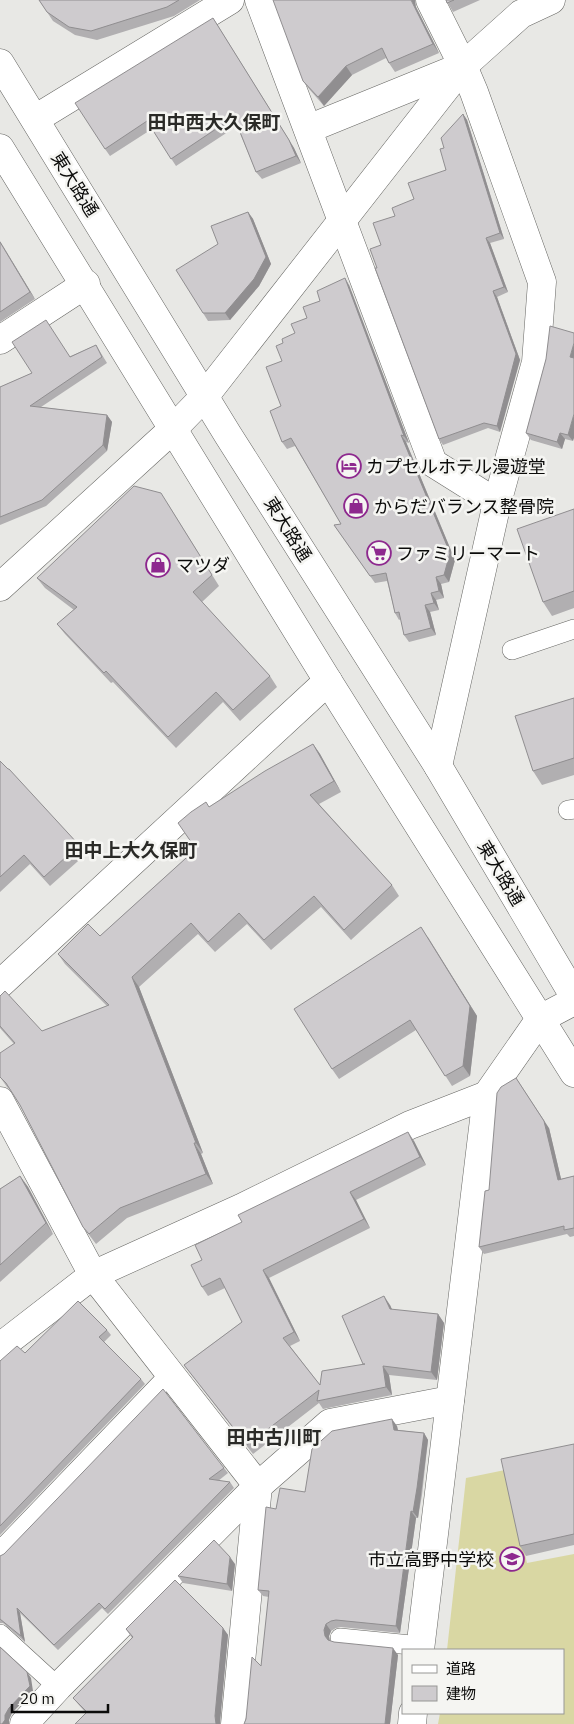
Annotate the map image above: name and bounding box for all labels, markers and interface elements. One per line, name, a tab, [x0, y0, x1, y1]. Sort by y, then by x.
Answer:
district label: 田中西大久保町	[147, 110, 281, 134]
street label: 東大路通	[46, 147, 104, 221]
hotel icon: カプセルホテル漫遊堂	[336, 453, 362, 479]
place label: カプセルホテル漫遊堂	[366, 455, 546, 478]
street label: 東大路通	[259, 492, 317, 566]
shop icon: からだバランス整骨院	[343, 493, 369, 519]
place label: からだバランス整骨院	[374, 495, 554, 518]
supermarket icon: ファミリーマート	[366, 540, 392, 566]
place label: ファミリーマート	[396, 542, 540, 565]
shop icon: マツダ	[145, 552, 171, 578]
place label: マツダ	[176, 554, 230, 577]
street label: 東大路通	[473, 836, 529, 910]
district label: 田中上大久保町	[64, 838, 198, 862]
district label: 田中古川町	[226, 1425, 322, 1449]
school or university icon: 市立高野中学校	[499, 1546, 525, 1572]
place label: 市立高野中学校	[368, 1548, 494, 1571]
legend	[402, 1649, 564, 1714]
text: 道路	[446, 1659, 476, 1678]
scale bar	[12, 1682, 109, 1714]
text: 建物	[446, 1684, 476, 1703]
text: 20 m	[20, 1689, 55, 1708]

